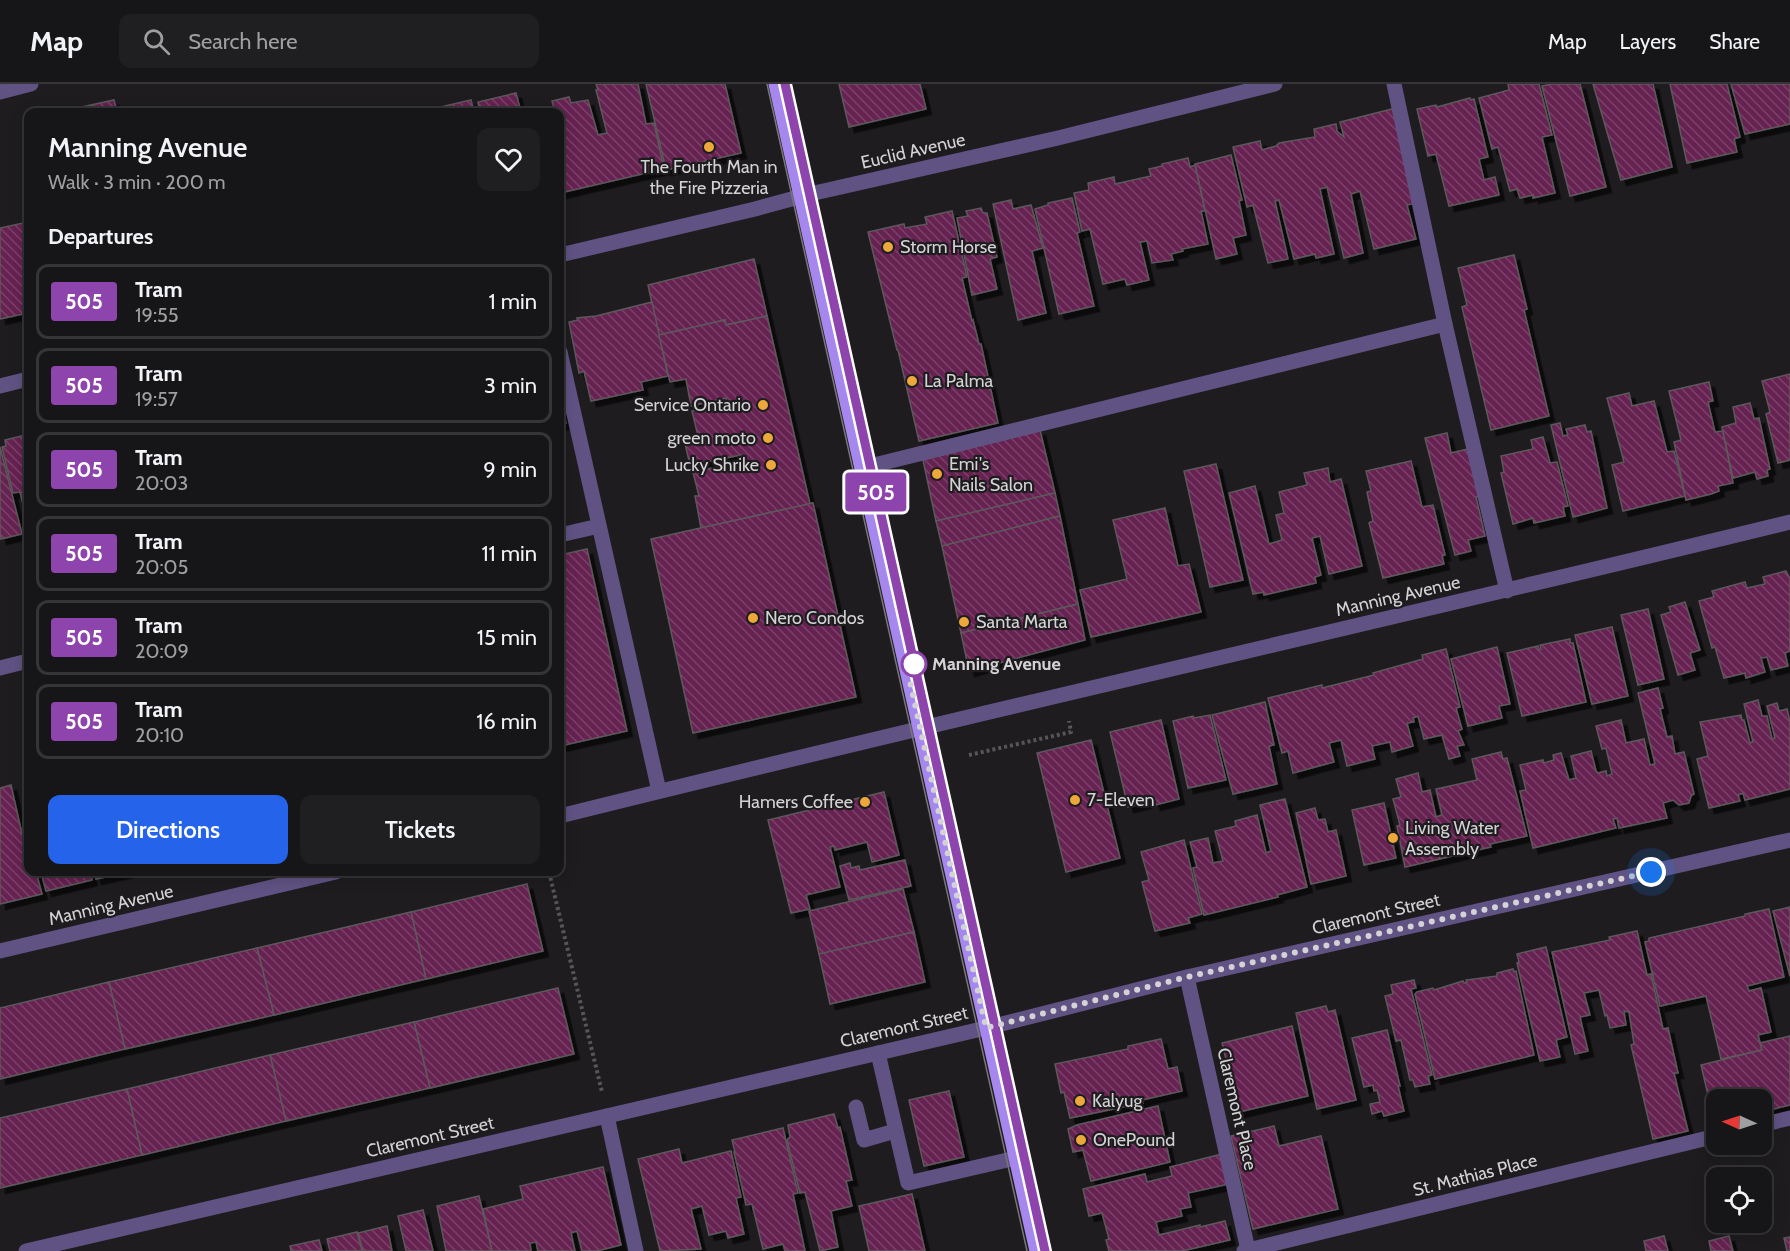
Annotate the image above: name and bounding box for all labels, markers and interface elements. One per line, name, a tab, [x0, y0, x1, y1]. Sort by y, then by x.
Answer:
search box	[119, 14, 539, 68]
text: Map	[30, 24, 83, 58]
icon: search	[140, 25, 173, 58]
text: Search here	[188, 28, 297, 55]
text: Map	[1548, 29, 1587, 54]
text: Layers	[1620, 29, 1676, 54]
text: Share	[1709, 29, 1760, 54]
button: heart	[477, 128, 540, 191]
street label: Euclid Avenue	[859, 128, 967, 174]
text: Manning Avenue	[48, 130, 247, 164]
marker: The Fourth Man in the Fire Pizzeria	[702, 140, 716, 154]
place label: The Fourth Man in the Fire Pizzeria	[640, 156, 778, 199]
text: Walk · 3 min · 200 m	[48, 170, 226, 194]
text: Departures	[48, 223, 153, 250]
place label: Storm Horse	[900, 236, 996, 258]
marker: Storm Horse	[881, 240, 895, 254]
text: Tram	[135, 276, 183, 303]
text: 1 min	[489, 288, 537, 315]
text: 505	[65, 289, 103, 314]
text: 19:55	[135, 303, 179, 327]
text: Tram	[135, 360, 183, 387]
place label: La Palma	[924, 370, 993, 392]
text: 3 min	[484, 372, 537, 399]
text: 505	[65, 373, 103, 398]
marker: La Palma	[905, 374, 919, 388]
text: 19:57	[135, 387, 178, 411]
place label: Service Ontario	[634, 394, 751, 416]
marker: Service Ontario	[756, 398, 770, 412]
place label: green moto	[668, 427, 756, 449]
marker: green moto	[761, 431, 775, 445]
text: Tram	[135, 444, 183, 471]
place label: Emi's Nails Salon	[949, 453, 1033, 496]
place label: Lucky Shrike	[665, 454, 759, 476]
text: 9 min	[483, 456, 537, 483]
text: 505	[65, 457, 103, 482]
marker: Lucky Shrike	[764, 458, 778, 472]
marker: Emi's Nails Salon	[930, 467, 944, 481]
text: 20:03	[135, 471, 188, 495]
line badge: 505	[842, 472, 910, 512]
text: 505	[857, 480, 895, 505]
text: Tram	[135, 528, 183, 555]
text: 11 min	[481, 540, 537, 567]
text: 505	[65, 541, 103, 566]
text: 20:05	[135, 555, 188, 579]
street label: Manning Avenue	[1334, 571, 1462, 621]
place label: Nero Condos	[765, 607, 864, 629]
marker: Nero Condos	[746, 611, 760, 625]
place label: Santa Marta	[976, 611, 1068, 633]
text: Tram	[135, 612, 183, 639]
marker: Santa Marta	[957, 615, 971, 629]
text: 15 min	[477, 624, 537, 651]
text: 505	[65, 625, 103, 650]
text: 20:09	[135, 639, 189, 663]
marker: Manning Avenue	[901, 651, 927, 677]
place label: Manning Avenue	[932, 653, 1061, 675]
text: Tram	[135, 696, 183, 723]
text: 16 min	[476, 708, 537, 735]
text: 505	[65, 709, 103, 734]
text: 20:10	[135, 723, 184, 747]
place label: 7-Eleven	[1087, 789, 1155, 811]
place label: Hamers Coffee	[739, 791, 853, 813]
marker: 7-Eleven	[1068, 793, 1082, 807]
button: Directions	[48, 795, 288, 864]
button: Tickets	[300, 795, 540, 864]
marker: Hamers Coffee	[858, 795, 872, 809]
place label: Living Water Assembly	[1405, 817, 1500, 860]
marker: Living Water Assembly	[1386, 831, 1400, 845]
your location	[1636, 857, 1666, 887]
street label: Manning Avenue	[47, 880, 175, 930]
street label: Claremont Street	[1310, 889, 1442, 939]
street label: Claremont Street	[838, 1002, 970, 1052]
street label: Claremont Place	[1212, 1046, 1262, 1172]
north arrow	[1706, 1089, 1772, 1155]
map controls	[1706, 1089, 1772, 1233]
place label: Kalyug	[1092, 1090, 1143, 1112]
marker: Kalyug	[1073, 1094, 1087, 1108]
street label: Claremont Street	[364, 1112, 496, 1162]
place label: OnePound	[1093, 1129, 1175, 1151]
marker: OnePound	[1074, 1133, 1088, 1147]
street label: St. Mathias Place	[1411, 1149, 1539, 1201]
button: locate	[1706, 1167, 1772, 1233]

